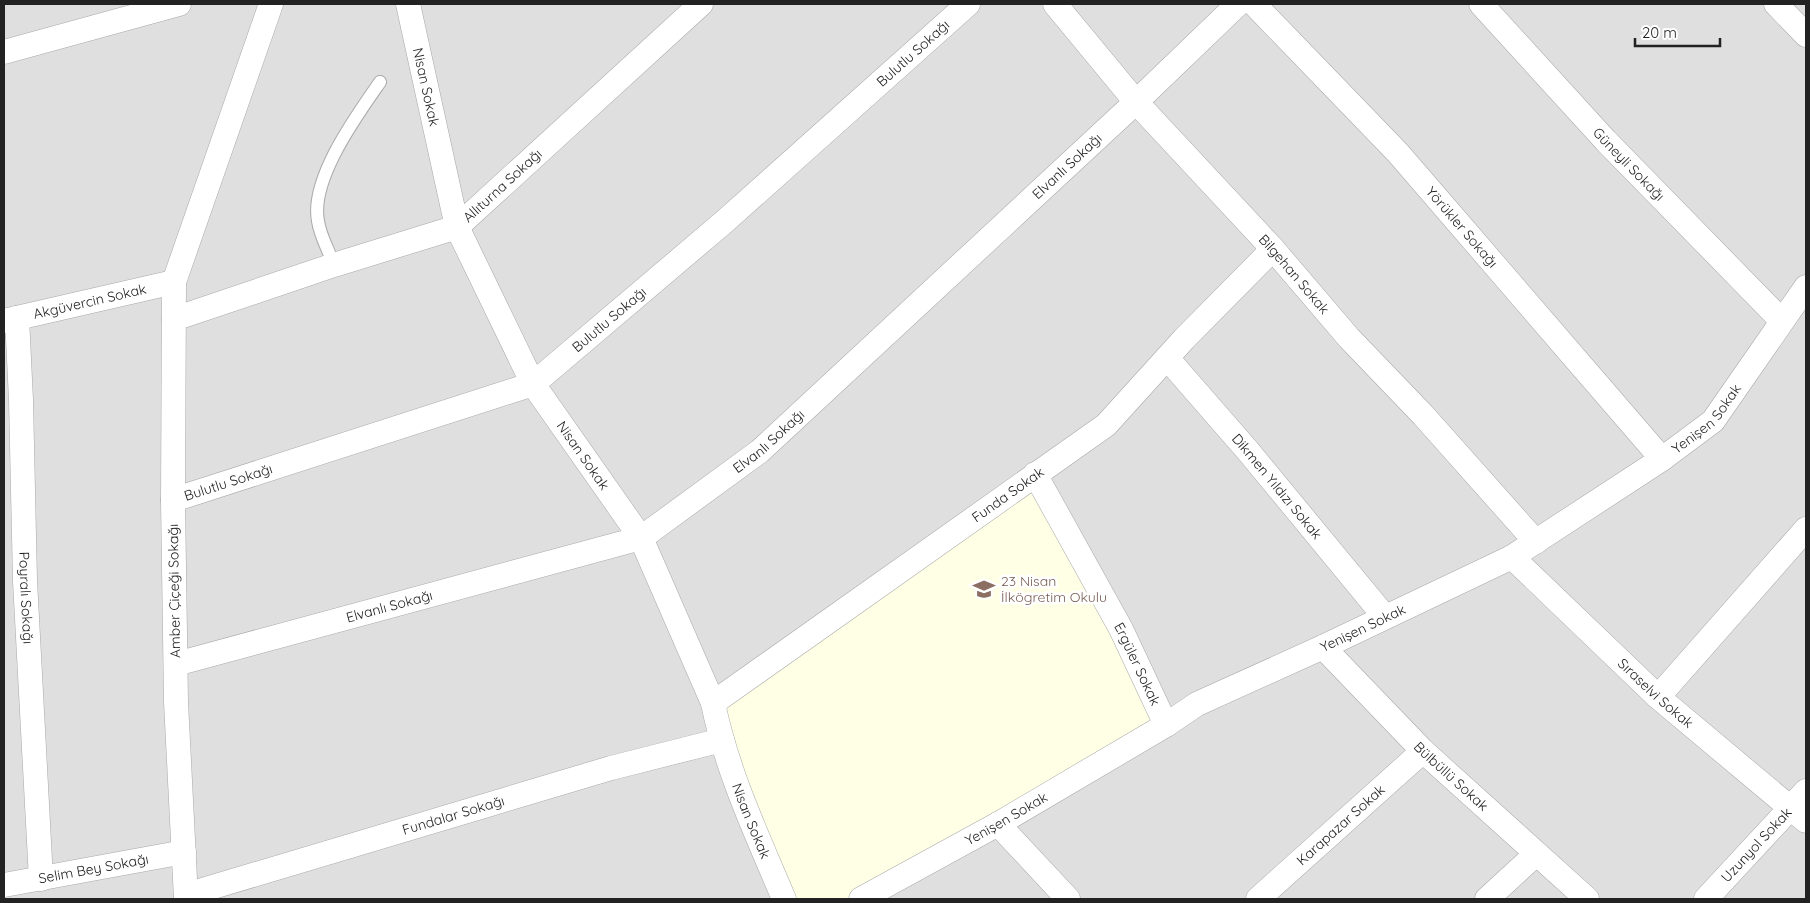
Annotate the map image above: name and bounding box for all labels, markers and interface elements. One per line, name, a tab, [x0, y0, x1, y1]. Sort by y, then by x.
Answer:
scale bar	[1635, 15, 1720, 47]
street label: Bulutlu Sokağı	[873, 16, 953, 91]
text: 20 m	[1642, 23, 1677, 42]
street label: Nisan Sokak	[409, 46, 444, 128]
street label: Güneyli Sokağı	[1589, 124, 1669, 205]
street label: Elvanlı Sokağı	[1028, 129, 1106, 203]
street label: Allıturna Sokağı	[459, 145, 546, 226]
street label: Yörükler Sokağı	[1422, 183, 1502, 271]
street label: Bilgehan Sokak	[1255, 230, 1334, 318]
street label: Akgüvercin Sokak	[31, 280, 148, 323]
street label: Bulutlu Sokağı	[568, 283, 650, 356]
street label: Yenişen Sokak	[1668, 380, 1745, 458]
street label: Elvanlı Sokağı	[729, 405, 808, 477]
street label: Nisan Sokak	[553, 417, 613, 493]
street label: Dikmen Yıldızı Sokak	[1228, 430, 1326, 543]
street label: Bulutlu Sokağı	[182, 460, 275, 505]
street label: Funda Sokak	[968, 463, 1047, 526]
street label: Amber Çiçeği Sokağı	[164, 524, 184, 658]
street label: Poyralı Sokağı	[15, 551, 37, 644]
place label: 23 Nisan İlkögretim Okulu	[1001, 572, 1107, 606]
school or university icon: 23 Nisan İlkögretim Okulu	[971, 576, 997, 602]
street label: Elvanlı Sokağı	[344, 586, 435, 627]
street label: Yenişen Sokak	[1317, 600, 1408, 656]
street label: Ergüler Sokak	[1110, 619, 1165, 709]
street label: Sıraselvi Sokak	[1614, 654, 1697, 732]
street label: Bülbüllü Sokak	[1410, 738, 1492, 815]
street label: Nisan Sokak	[728, 781, 775, 861]
street label: Karapazar Sokak	[1293, 781, 1389, 869]
street label: Yenişen Sokak	[962, 788, 1051, 849]
street label: Fundalar Sokağı	[400, 791, 507, 839]
street label: Uzunyol Sokak	[1717, 803, 1795, 886]
street label: Selim Bey Sokağı	[37, 850, 150, 887]

